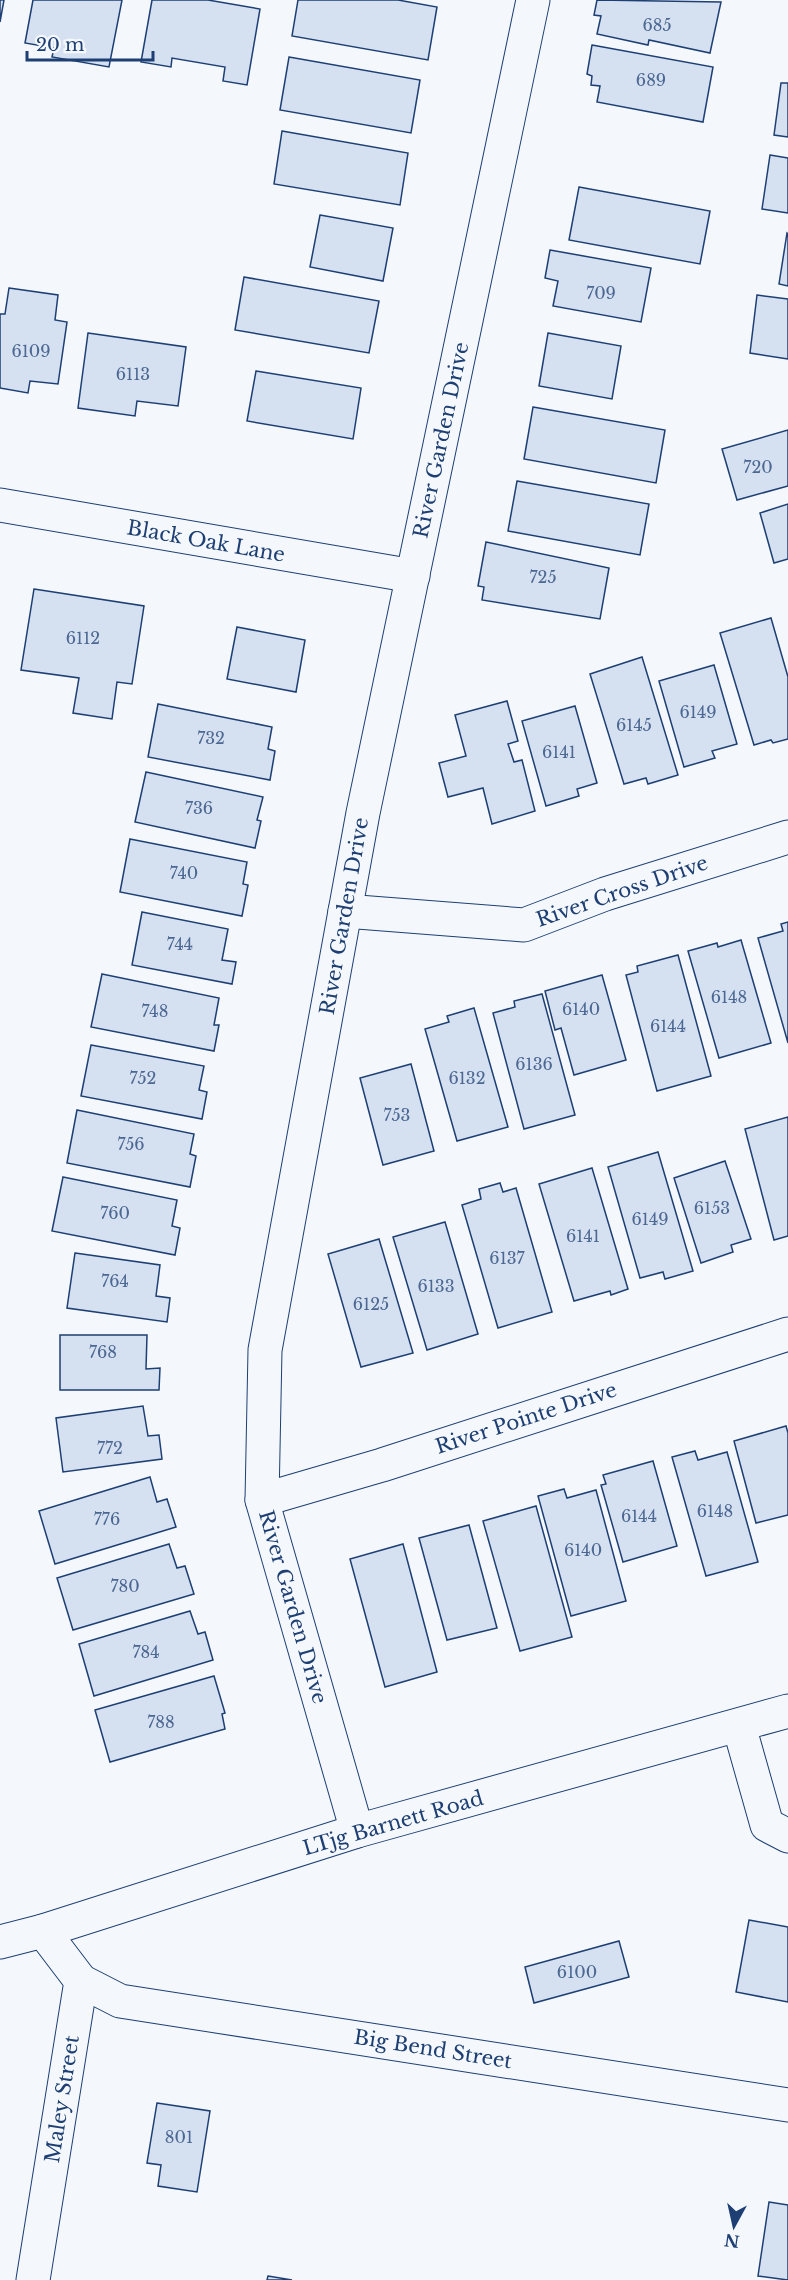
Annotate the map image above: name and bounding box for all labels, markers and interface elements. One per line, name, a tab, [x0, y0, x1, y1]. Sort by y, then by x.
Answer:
house number: 685	[642, 15, 672, 35]
scale bar	[27, 24, 153, 62]
text: 20 m	[36, 34, 84, 56]
house number: 689	[636, 70, 666, 90]
house number: 709	[586, 283, 616, 303]
street label: River Garden Drive	[408, 340, 474, 540]
house number: 6109	[11, 341, 51, 361]
house number: 6113	[116, 364, 150, 384]
house number: 720	[743, 457, 773, 477]
street label: Black Oak Lane	[125, 515, 287, 567]
house number: 725	[530, 567, 556, 587]
house number: 6112	[66, 628, 100, 648]
house number: 6149	[679, 702, 717, 722]
house number: 6145	[616, 715, 652, 735]
house number: 732	[197, 728, 225, 748]
house number: 6141	[542, 742, 576, 762]
house number: 736	[185, 798, 213, 818]
street label: River Garden Drive	[315, 815, 373, 1017]
street label: River Cross Drive	[533, 850, 711, 932]
house number: 740	[170, 863, 198, 883]
house number: 744	[167, 934, 193, 954]
house number: 6148	[711, 987, 747, 1007]
house number: 6140	[562, 999, 600, 1019]
house number: 748	[142, 1001, 168, 1021]
house number: 6144	[650, 1016, 686, 1036]
house number: 6136	[515, 1054, 553, 1074]
house number: 752	[130, 1068, 156, 1088]
house number: 6132	[448, 1068, 486, 1088]
house number: 753	[384, 1105, 410, 1125]
house number: 756	[117, 1134, 145, 1154]
house number: 6153	[694, 1198, 730, 1218]
house number: 760	[100, 1203, 130, 1223]
house number: 6149	[631, 1209, 669, 1229]
house number: 6141	[566, 1226, 600, 1246]
house number: 6137	[489, 1248, 526, 1268]
house number: 764	[101, 1271, 129, 1291]
house number: 6133	[417, 1276, 455, 1296]
house number: 6125	[353, 1294, 389, 1314]
house number: 768	[89, 1342, 117, 1362]
street label: River Pointe Drive	[432, 1377, 620, 1459]
house number: 772	[97, 1438, 123, 1458]
house number: 6148	[697, 1501, 733, 1521]
house number: 6144	[621, 1506, 657, 1526]
street label: River Garden Drive	[254, 1508, 332, 1706]
house number: 776	[94, 1509, 120, 1529]
house number: 6140	[564, 1540, 602, 1560]
house number: 780	[110, 1576, 140, 1596]
house number: 784	[132, 1642, 160, 1662]
house number: 788	[147, 1712, 175, 1732]
street label: LTjg Barnett Road	[300, 1786, 486, 1860]
house number: 6100	[557, 1962, 597, 1982]
street label: Big Bend Street	[352, 2025, 514, 2073]
street label: Maley Street	[40, 2033, 84, 2164]
house number: 801	[165, 2127, 193, 2147]
north arrow	[704, 2196, 764, 2256]
text: N	[723, 2230, 741, 2252]

